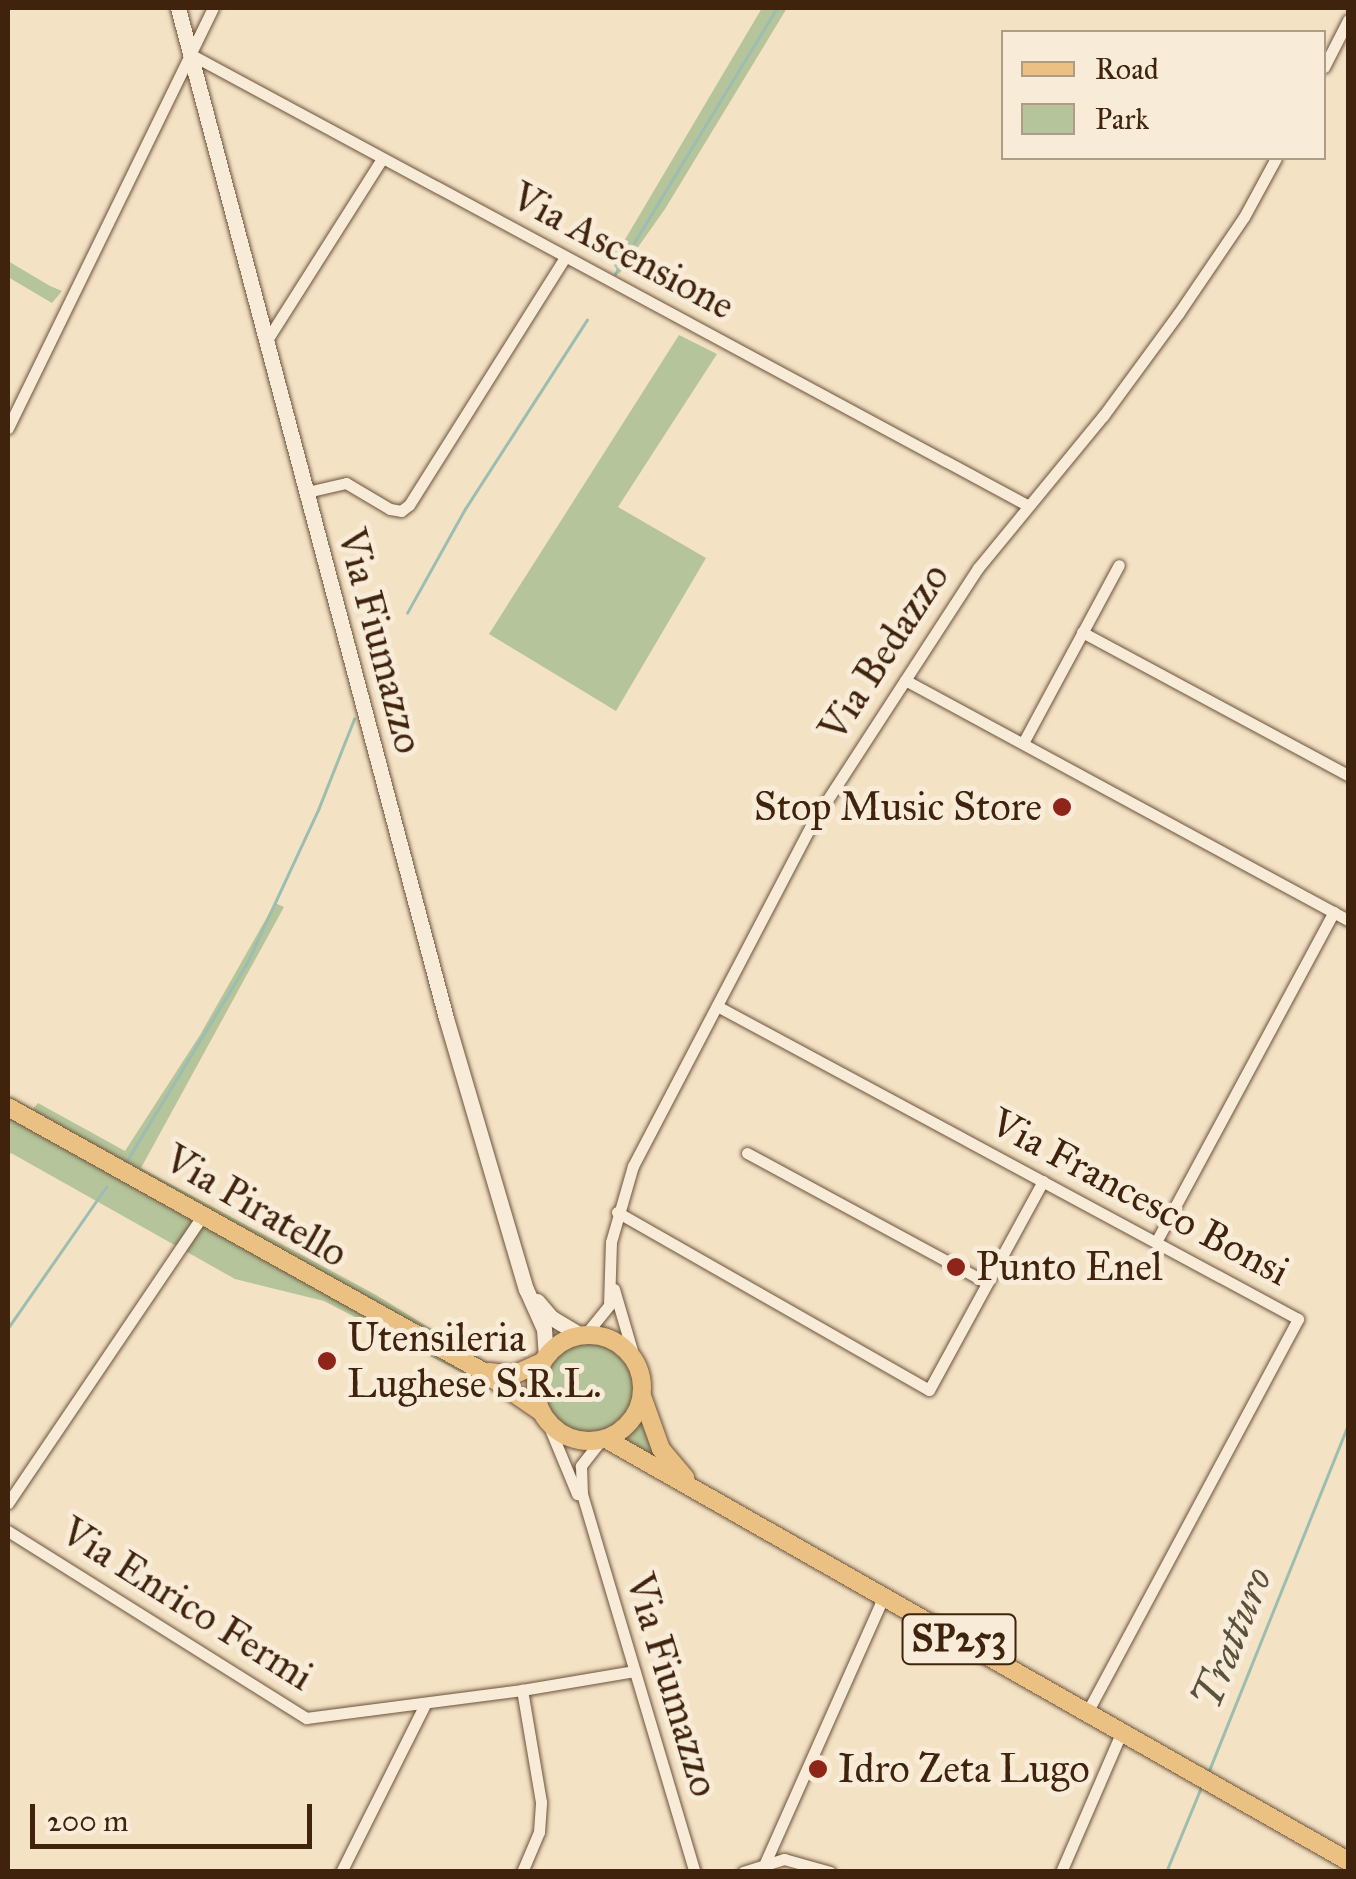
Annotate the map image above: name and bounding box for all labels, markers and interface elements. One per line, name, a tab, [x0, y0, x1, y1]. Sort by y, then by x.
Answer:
legend	[1001, 30, 1326, 160]
text: Road	[1095, 51, 1159, 87]
text: Park	[1095, 101, 1149, 137]
street label: Via Ascensione	[504, 172, 742, 330]
street label: Via Fiumazzo	[327, 523, 433, 759]
street label: Via Bedazzo	[809, 554, 959, 750]
place label: Stop Music Store	[754, 783, 1042, 831]
marker: Stop Music Store	[1051, 796, 1073, 818]
street label: Via Francesco Bonsi	[982, 1098, 1298, 1296]
street label: Via Piratello	[156, 1135, 356, 1277]
place label: Punto Enel	[976, 1243, 1163, 1291]
marker: Punto Enel	[945, 1256, 967, 1278]
place label: Utensileria Lughese S.R.L.	[347, 1314, 601, 1408]
marker: Utensileria Lughese S.R.L.	[316, 1350, 338, 1372]
street label: Via Enrico Fermi	[52, 1507, 322, 1701]
water label: Tratturo	[1181, 1560, 1283, 1716]
street label: Via Fiumazzo	[615, 1568, 729, 1802]
road number: SP253	[902, 1606, 1016, 1672]
place label: Idro Zeta Lugo	[838, 1745, 1090, 1793]
marker: Idro Zeta Lugo	[807, 1758, 829, 1780]
scale bar	[35, 1784, 318, 1846]
text: 200 m	[47, 1803, 128, 1839]

